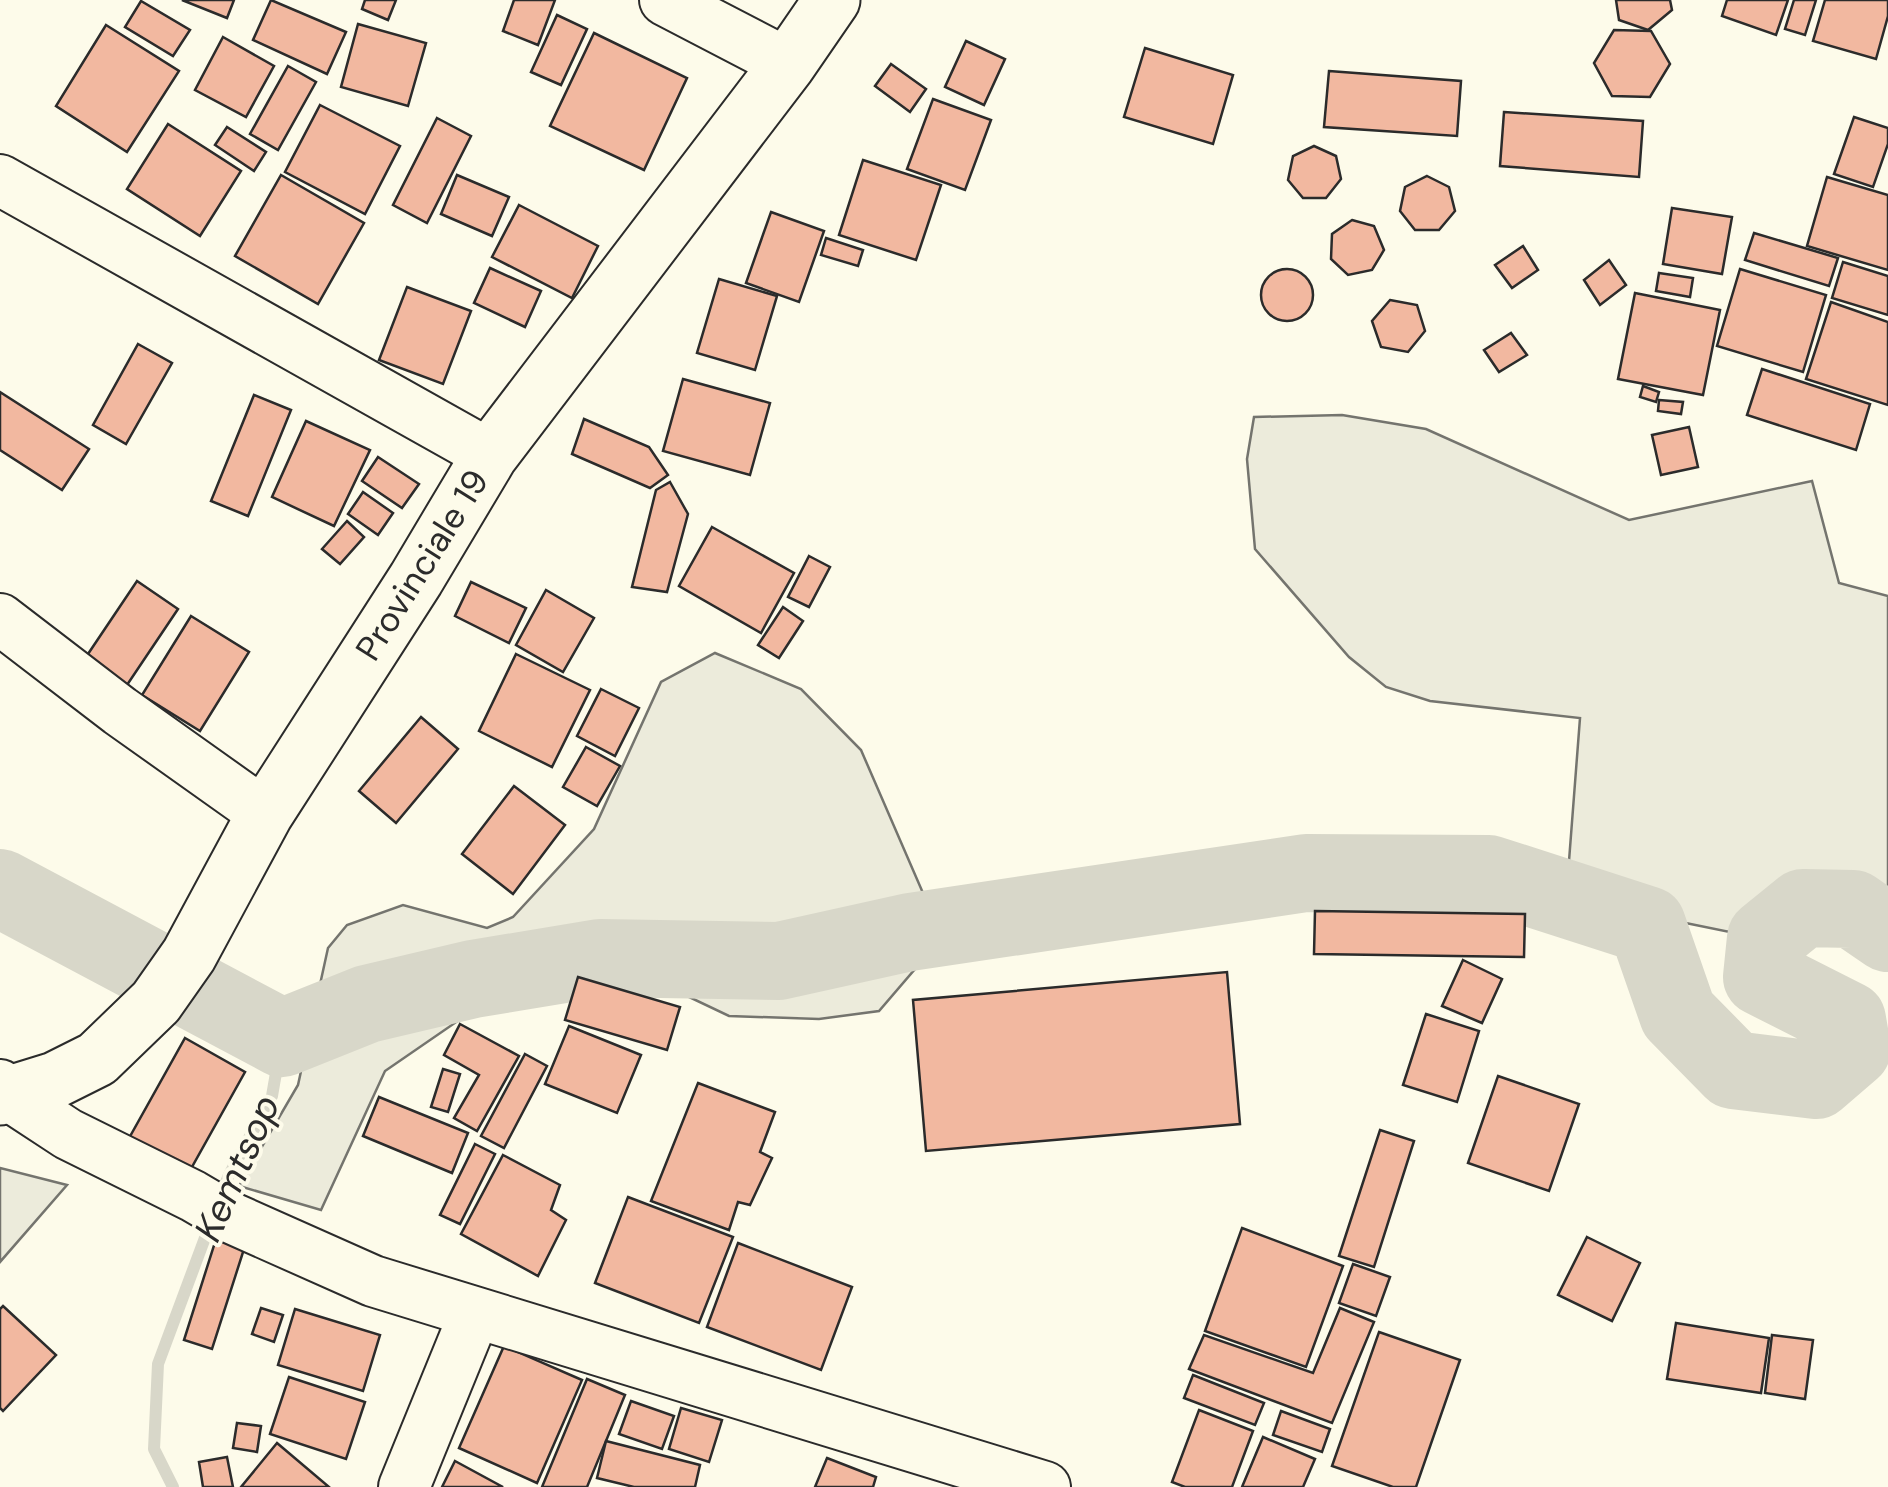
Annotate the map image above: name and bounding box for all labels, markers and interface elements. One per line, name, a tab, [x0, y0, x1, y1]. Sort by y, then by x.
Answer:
street label: Provinciale 19	[345, 461, 499, 669]
water label: Kemtsop	[183, 1087, 291, 1249]

